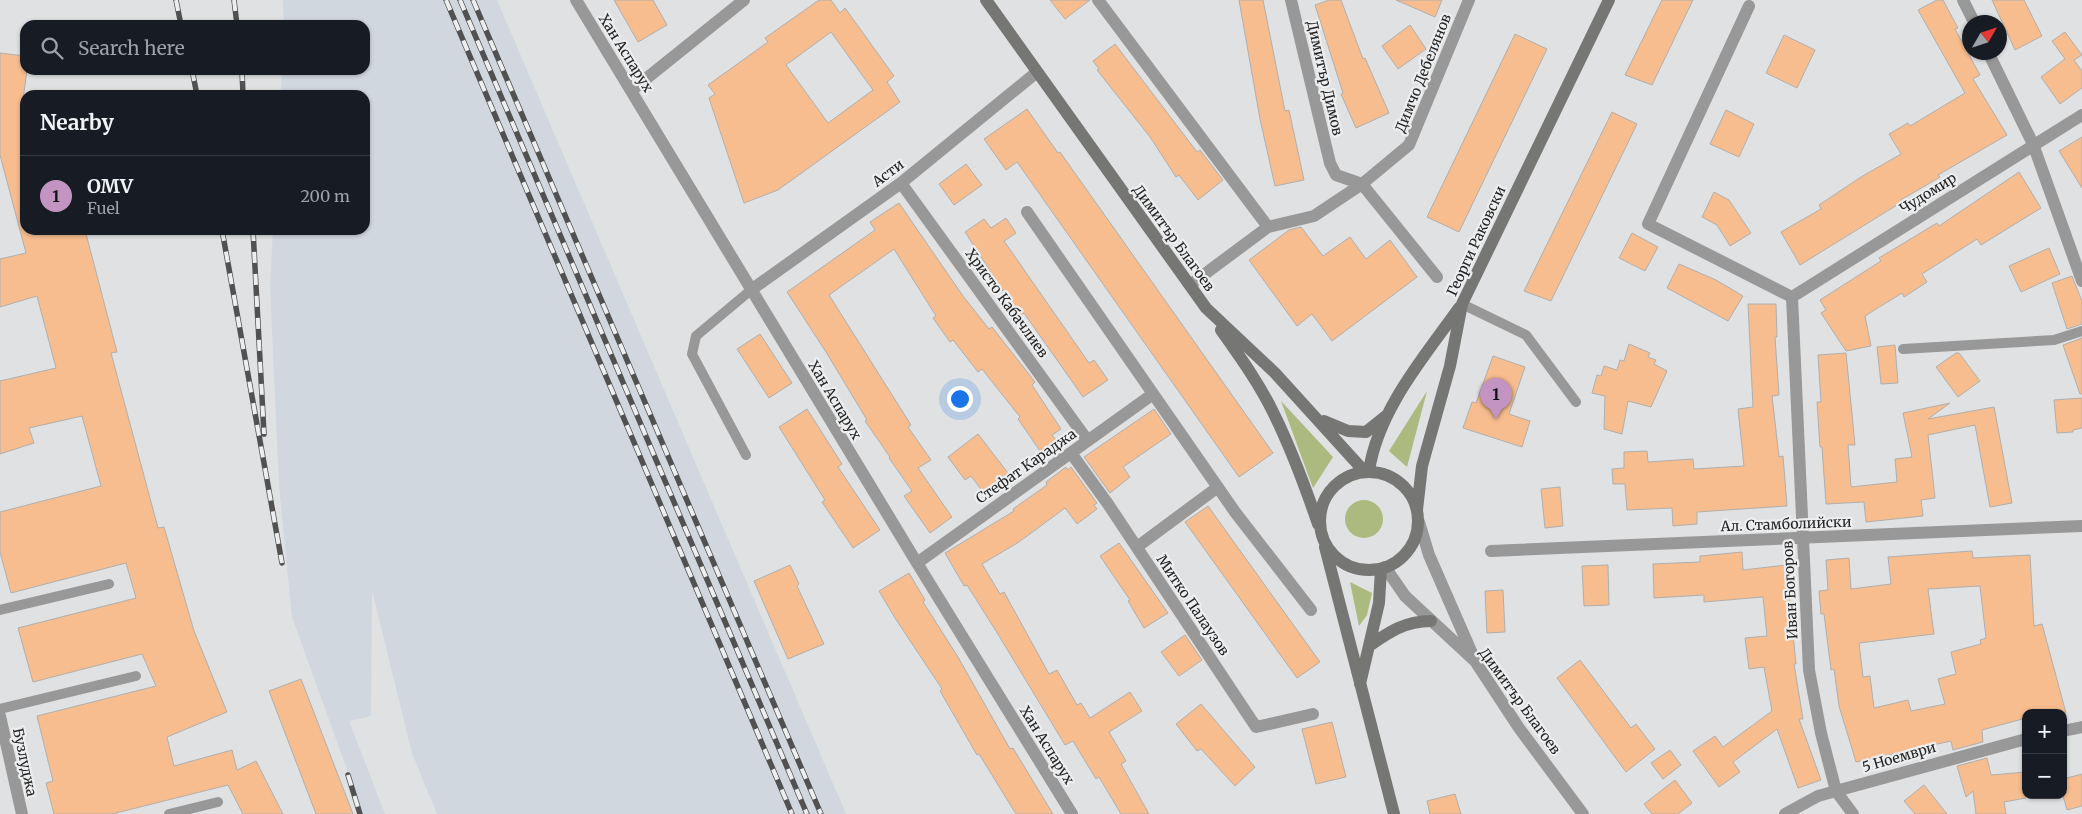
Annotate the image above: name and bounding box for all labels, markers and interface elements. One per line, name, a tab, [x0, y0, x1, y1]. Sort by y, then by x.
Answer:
street label: Хан Аспарух	[595, 10, 658, 96]
street label: Димчо Дебелянов	[1391, 11, 1455, 135]
north arrow	[1962, 15, 2007, 60]
street label: Димитър Димов	[1303, 19, 1347, 137]
search box	[20, 20, 370, 75]
icon: search	[38, 34, 66, 62]
text: Search here	[78, 36, 185, 60]
text: Nearby	[40, 109, 114, 136]
street label: Асти	[868, 155, 908, 191]
street label: Чудомир	[1896, 168, 1960, 217]
text: OMV	[87, 174, 133, 198]
street label: Димитър Благоев	[1129, 181, 1219, 295]
street label: Георги Раковски	[1443, 183, 1510, 299]
text: 1	[52, 186, 60, 206]
text: 200 m	[300, 186, 350, 206]
text: Fuel	[87, 198, 120, 218]
street label: Христо Кабачлиев	[962, 245, 1052, 361]
street label: Хан Аспарух	[804, 357, 866, 443]
pin: 1	[1480, 378, 1512, 419]
your location	[947, 386, 973, 412]
street label: Стефат Караджа	[972, 424, 1080, 507]
street label: Ал. Стамболийски	[1719, 513, 1852, 535]
street label: Иван Богоров	[1778, 540, 1802, 640]
street label: Митко Палаузов	[1153, 551, 1233, 659]
street label: Димитър Благоев	[1475, 644, 1565, 758]
street label: Хан Аспарух	[1016, 702, 1079, 788]
map controls	[2022, 709, 2067, 799]
button: +	[2022, 709, 2067, 754]
street label: Бузлуджа	[9, 726, 41, 799]
street label: 5 Ноември	[1860, 738, 1938, 776]
button: −	[2022, 754, 2067, 799]

